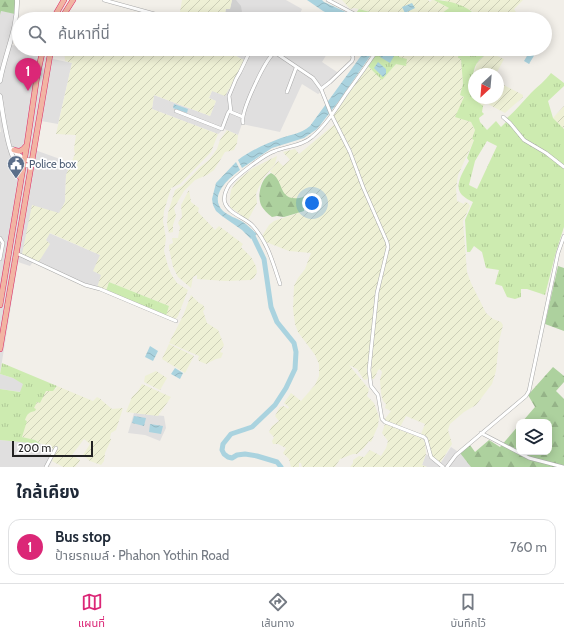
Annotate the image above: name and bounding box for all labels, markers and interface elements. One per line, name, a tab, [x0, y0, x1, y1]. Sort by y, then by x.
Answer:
search box	[12, 12, 552, 56]
icon: search	[26, 23, 48, 45]
text: ค้นหาที่นี่	[58, 25, 110, 43]
pin: 1	[15, 58, 41, 91]
north arrow	[468, 68, 504, 104]
public building icon: Police box	[6, 154, 26, 179]
place label: Police box	[29, 157, 77, 171]
your location	[302, 193, 322, 213]
map controls	[516, 419, 552, 455]
button: layers	[516, 419, 552, 455]
scale bar	[12, 439, 93, 458]
text: 200 m	[18, 441, 51, 455]
text: ใกล้เคียง	[16, 482, 79, 502]
text: Bus stop	[55, 528, 111, 546]
text: 1	[28, 539, 32, 555]
text: 760 m	[510, 539, 547, 555]
text: ป้ายรถเมล์ · Phahon Yothin Road	[55, 547, 229, 563]
tab: แผนที่	[78, 591, 105, 632]
tab: เส้นทาง	[261, 591, 294, 632]
tab: บันทึกไว้	[451, 591, 486, 632]

